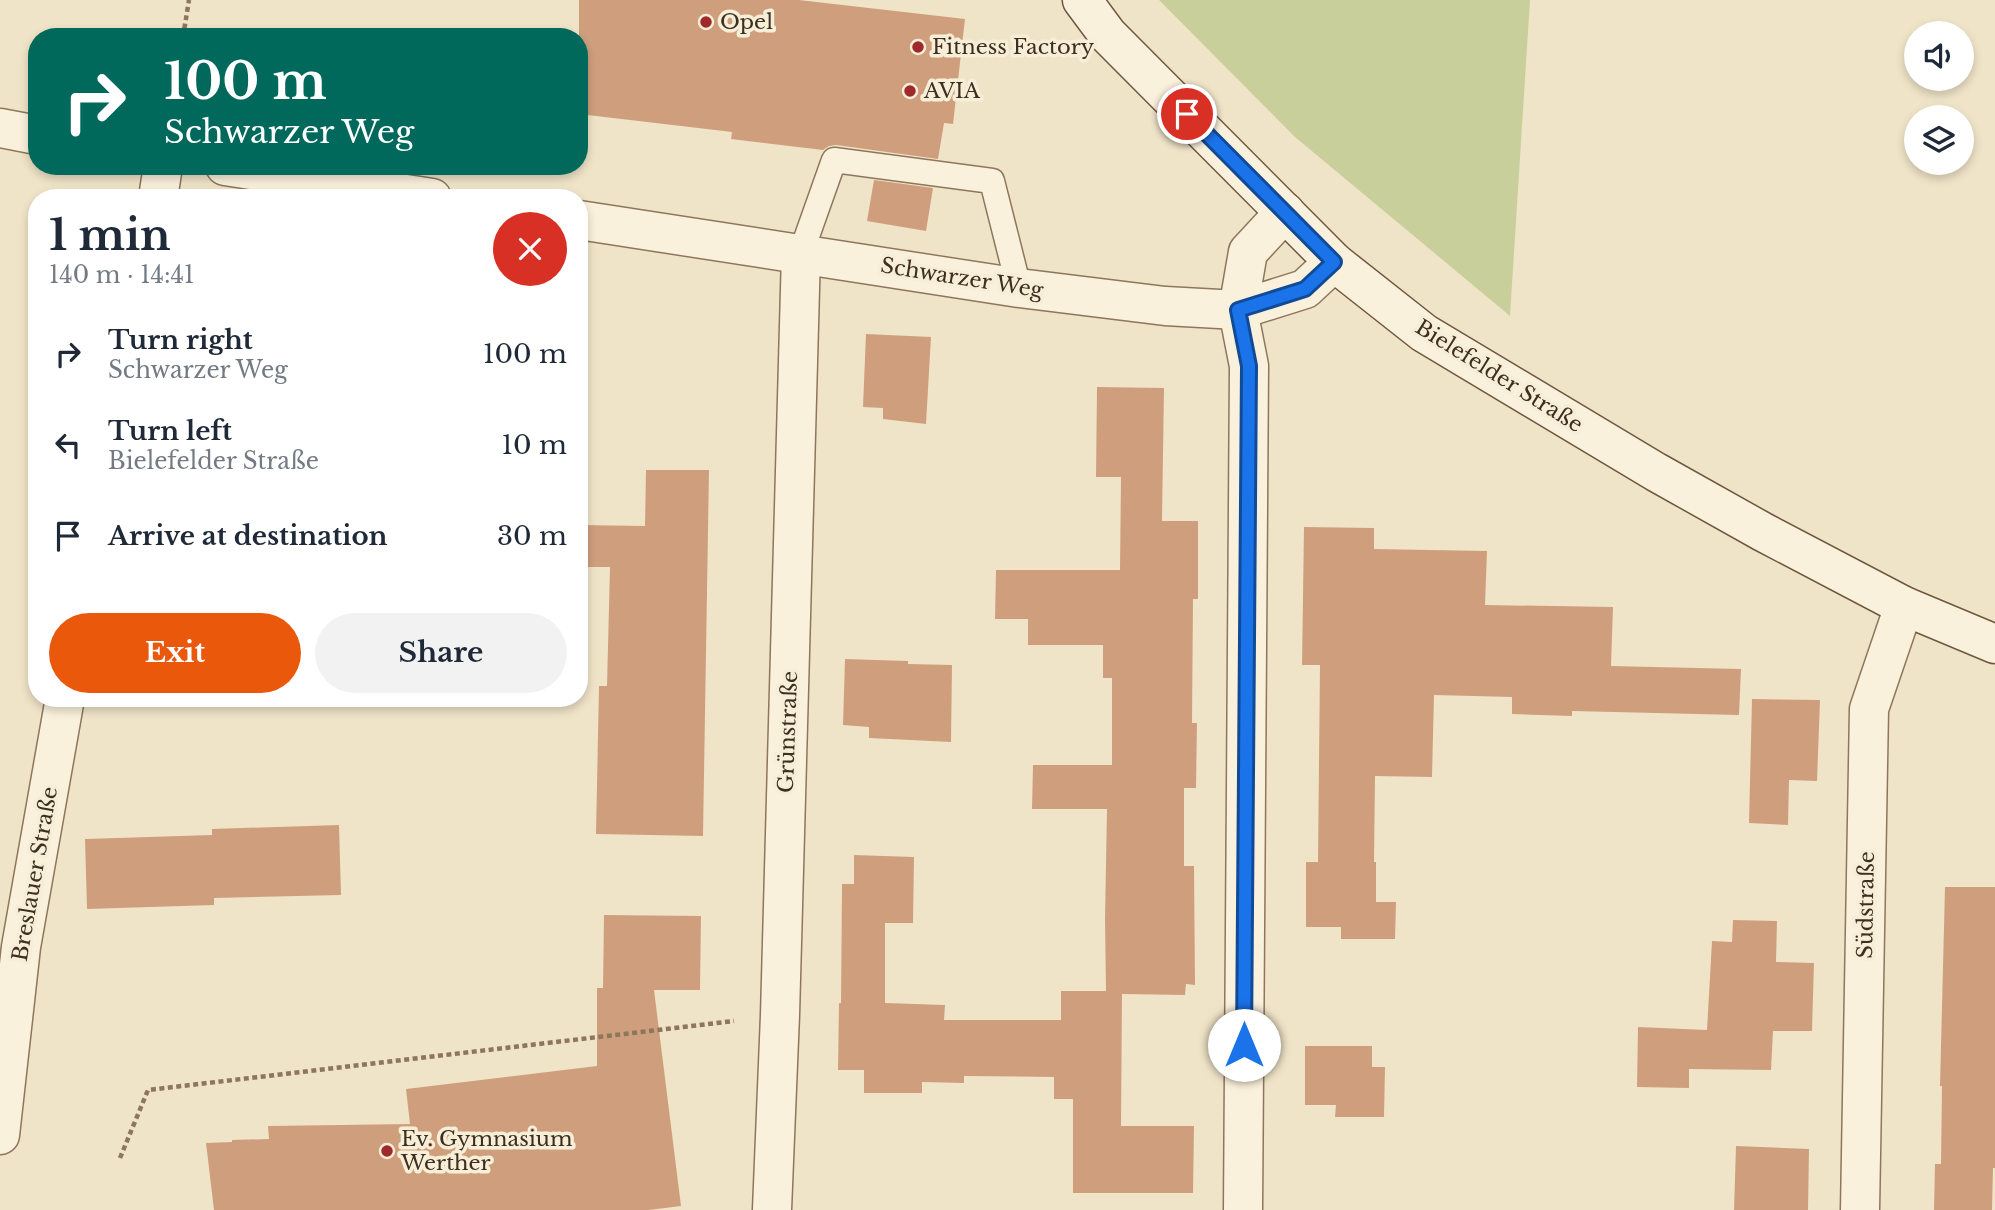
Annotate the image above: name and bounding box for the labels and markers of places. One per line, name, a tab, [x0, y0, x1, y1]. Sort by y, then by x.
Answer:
place label: Opel	[720, 9, 773, 35]
marker: Opel	[698, 14, 714, 30]
place label: Fitness Factory	[932, 34, 1095, 60]
marker: Fitness Factory	[910, 39, 926, 55]
place label: AVIA	[923, 78, 981, 104]
marker: AVIA	[902, 83, 918, 99]
pin	[1157, 84, 1217, 144]
place label: Ev. Gymnasium Werther	[400, 1126, 573, 1176]
marker: Ev. Gymnasium Werther	[379, 1143, 395, 1159]

